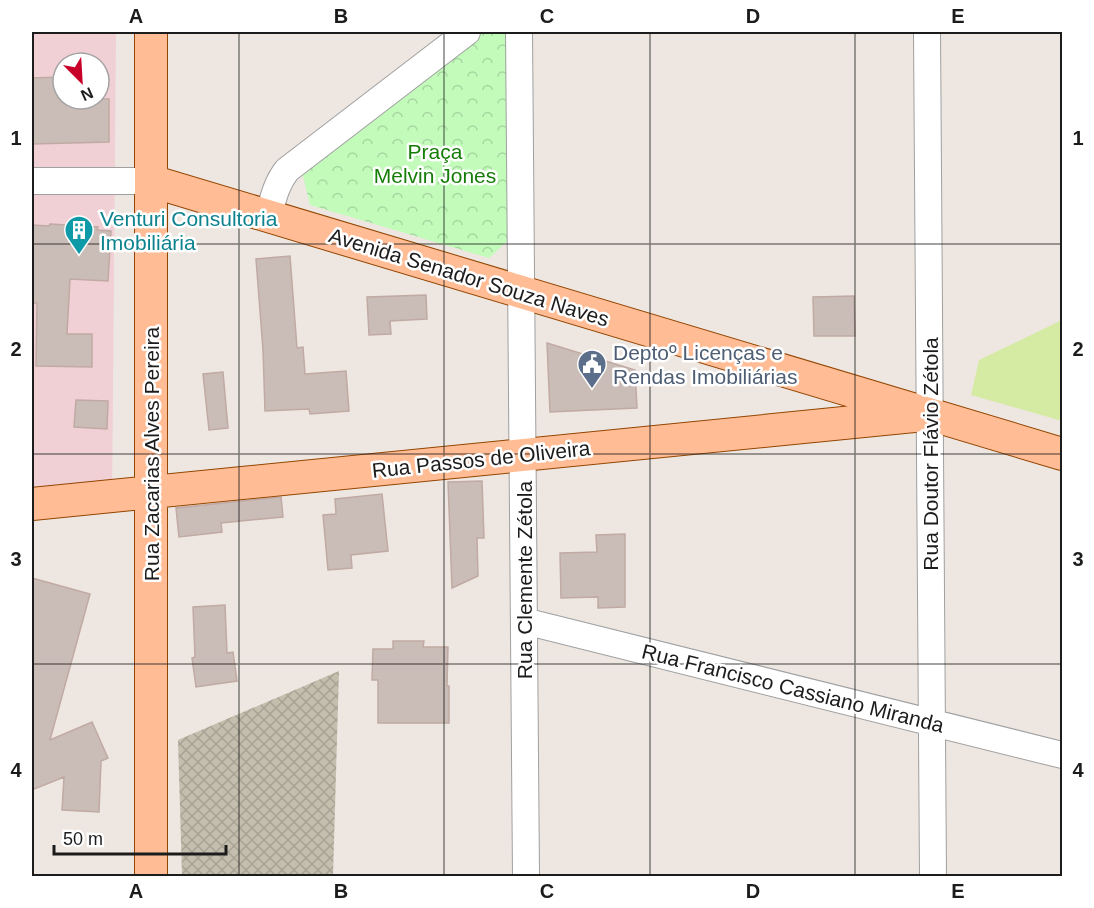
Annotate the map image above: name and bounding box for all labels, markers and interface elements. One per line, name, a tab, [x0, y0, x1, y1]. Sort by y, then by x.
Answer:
text: A	[129, 5, 143, 27]
text: B	[334, 5, 348, 27]
text: C	[540, 5, 554, 27]
text: D	[746, 5, 760, 27]
text: E	[951, 5, 965, 27]
north arrow	[51, 51, 111, 111]
text: N	[78, 84, 96, 104]
text: 1	[10, 127, 22, 149]
text: 1	[1072, 127, 1084, 149]
park label: Praça Melvin Jones	[374, 140, 496, 187]
place label: Venturi Consultoria Imobiliária	[100, 207, 278, 254]
building icon: Venturi Consultoria Imobiliária	[63, 214, 95, 256]
street label: Avenida Senador Souza Naves	[326, 223, 612, 331]
street label: Rua Zacarias Alves Pereira	[140, 326, 163, 581]
street label: Rua Doutor Flávio Zétola	[919, 337, 942, 571]
text: 2	[10, 338, 22, 360]
text: 2	[1072, 338, 1084, 360]
place label: Deptoº Licenças e Rendas Imobiliárias	[613, 341, 797, 388]
public building icon: Deptoº Licenças e Rendas Imobiliárias	[576, 348, 608, 390]
street label: Rua Passos de Oliveira	[371, 436, 592, 482]
street label: Rua Clemente Zétola	[513, 480, 536, 679]
text: 3	[10, 548, 22, 570]
text: 3	[1072, 548, 1084, 570]
street label: Rua Francisco Cassiano Miranda	[640, 639, 947, 737]
text: 4	[10, 759, 22, 781]
text: 4	[1072, 759, 1084, 781]
scale bar	[54, 818, 226, 856]
text: 50 m	[63, 829, 103, 849]
text: A	[129, 880, 143, 902]
text: B	[334, 880, 348, 902]
text: C	[540, 880, 554, 902]
text: D	[746, 880, 760, 902]
text: E	[951, 880, 965, 902]

